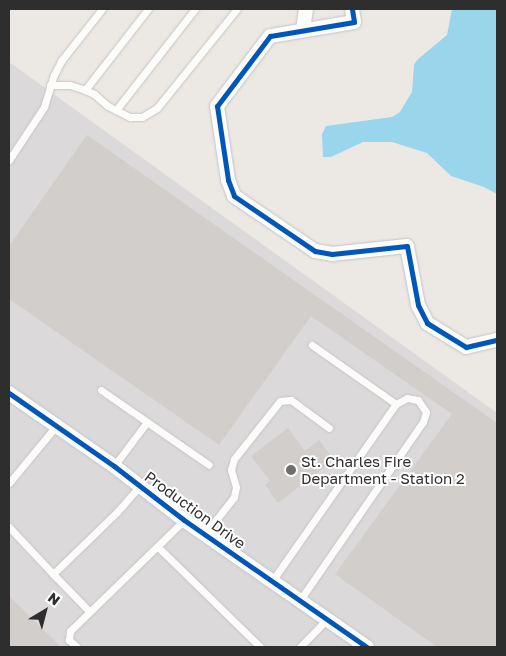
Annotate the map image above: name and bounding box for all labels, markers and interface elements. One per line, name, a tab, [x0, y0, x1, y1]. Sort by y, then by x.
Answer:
place label: St. Charles Fire Department - Station 2	[301, 452, 465, 487]
marker: St. Charles Fire Department - Station 2	[285, 464, 297, 476]
street label: Production Drive	[141, 467, 249, 553]
north arrow	[20, 586, 70, 636]
text: N	[45, 589, 64, 609]

